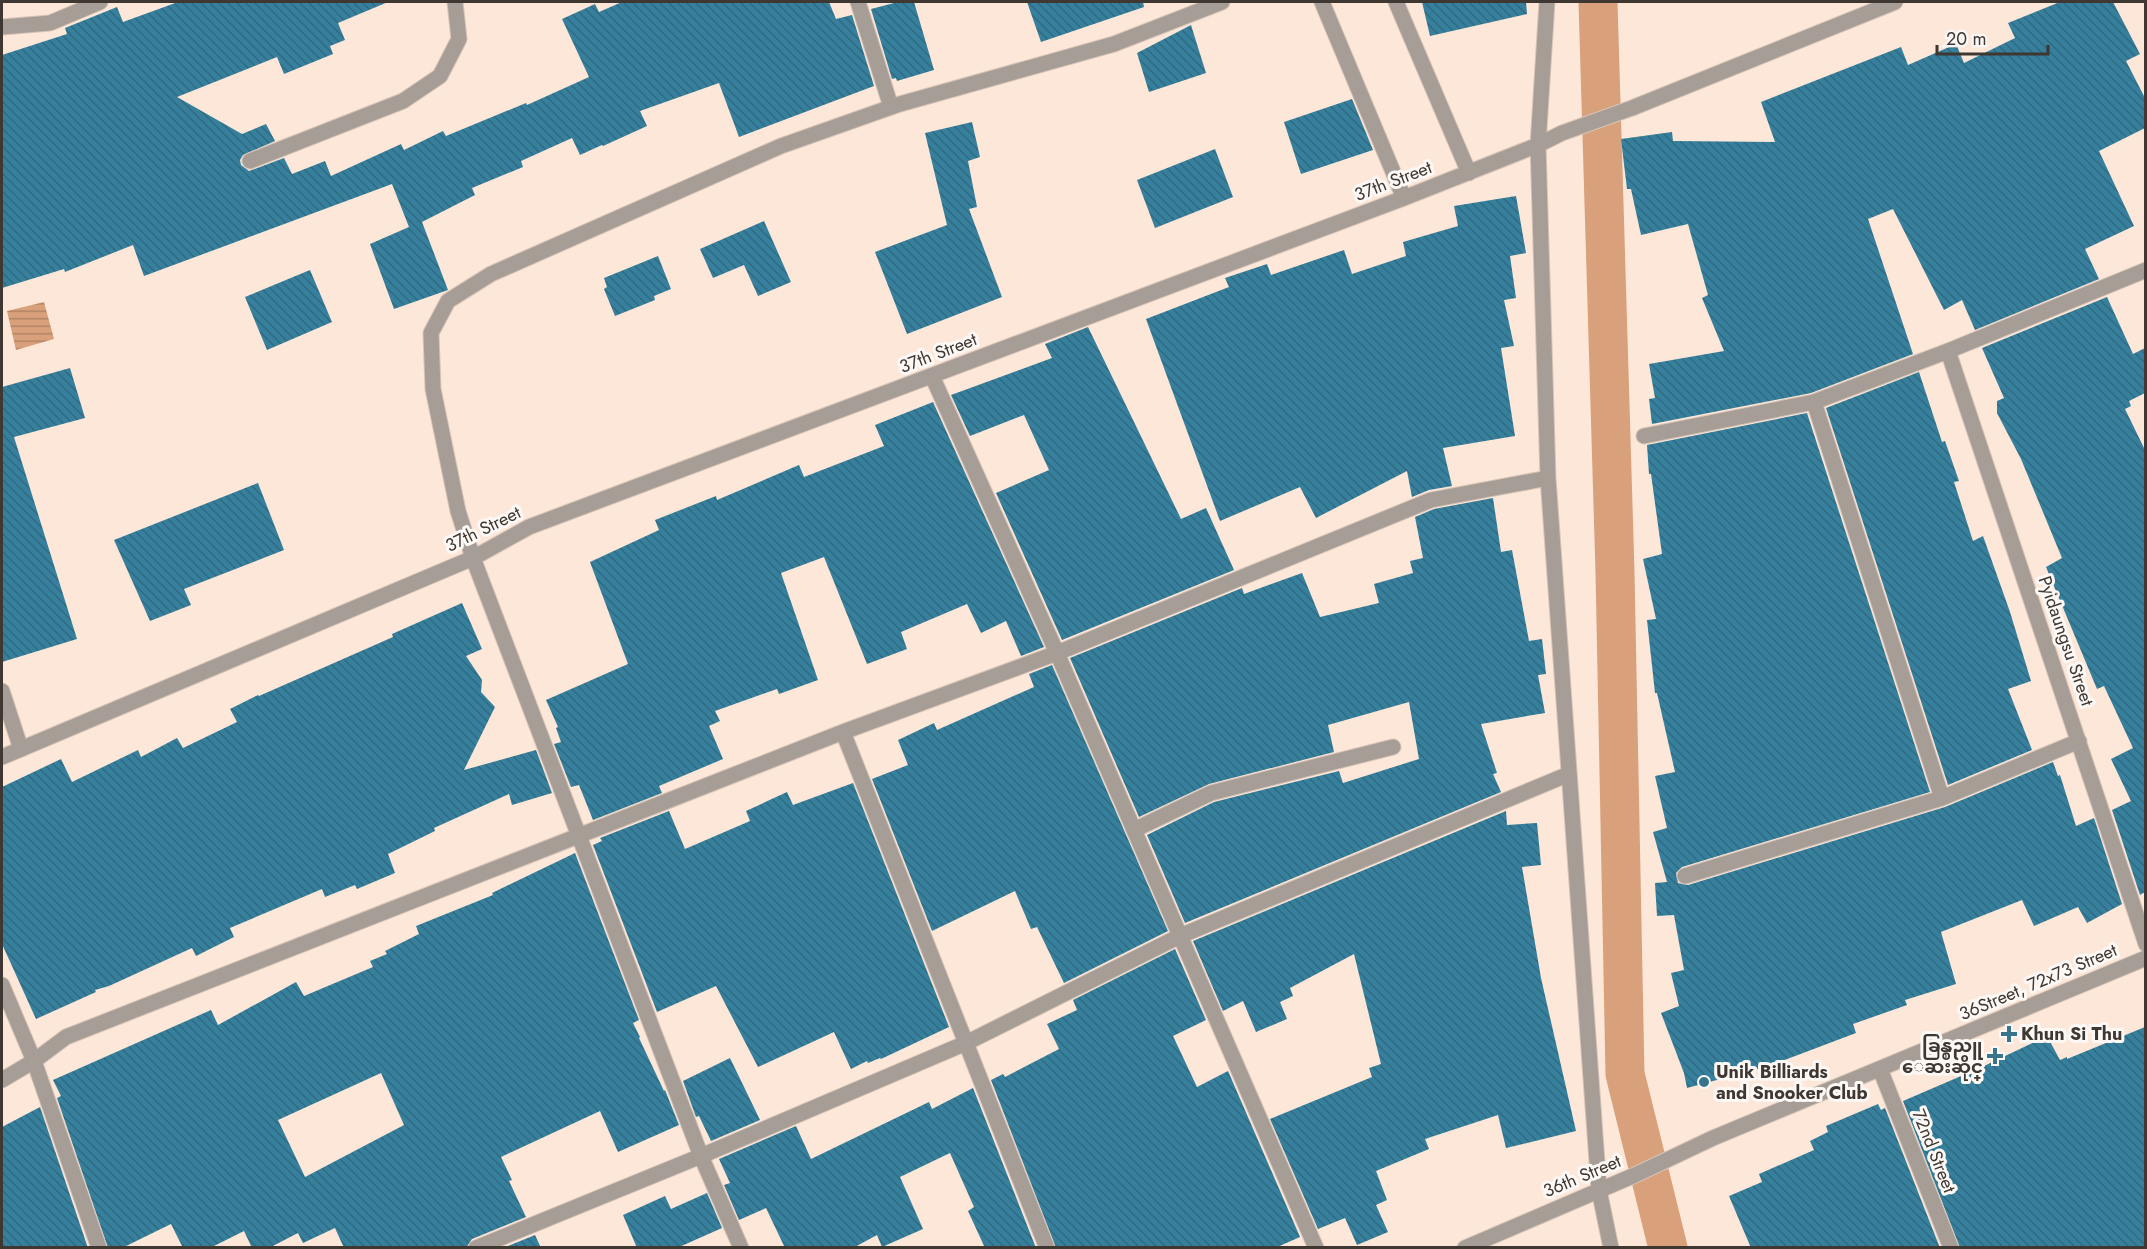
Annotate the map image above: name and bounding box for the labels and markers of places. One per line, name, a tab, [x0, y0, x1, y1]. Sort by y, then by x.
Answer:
place label: Khun Si Thu	[2021, 1021, 2122, 1047]
marker: Khun Si Thu	[2002, 1027, 2016, 1041]
place label: ခြန္စည္သူ ေဆးဆိုင္	[1902, 1033, 1983, 1081]
marker: ခြန္စည္သူ ေဆးဆိုင္	[1988, 1049, 2002, 1063]
place label: Unik Billiards and Snooker Club	[1716, 1059, 1868, 1106]
marker: Unik Billiards and Snooker Club	[1697, 1075, 1711, 1089]

